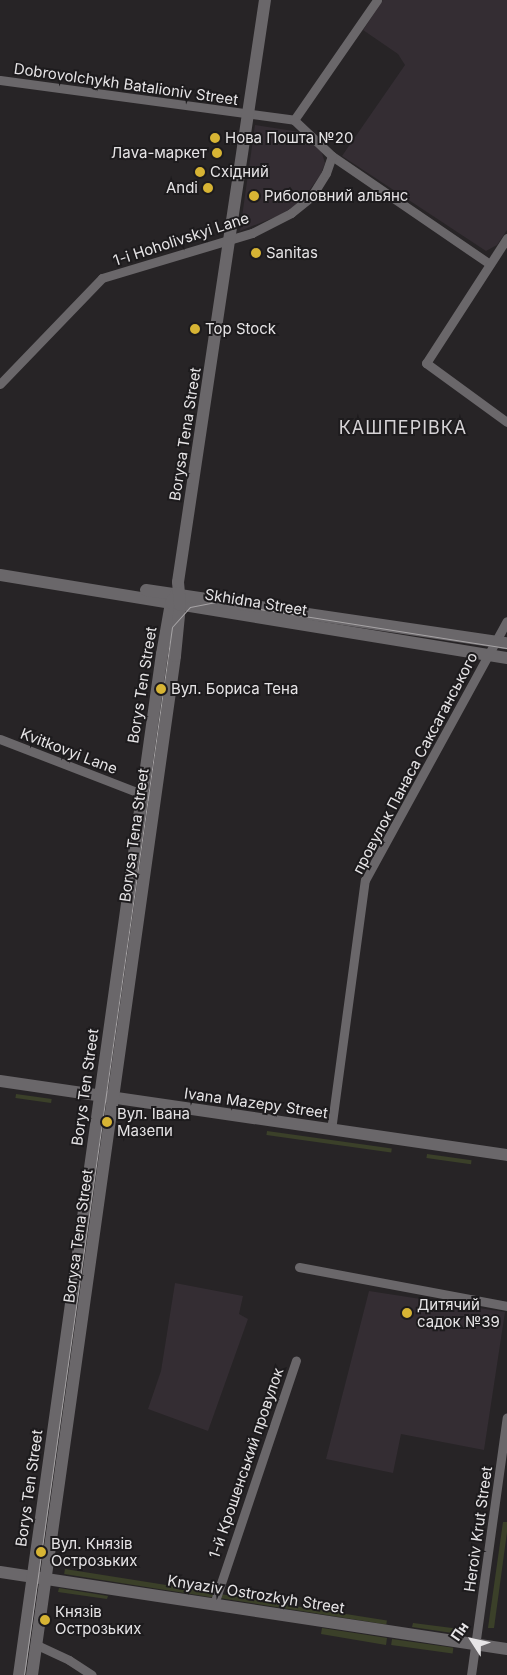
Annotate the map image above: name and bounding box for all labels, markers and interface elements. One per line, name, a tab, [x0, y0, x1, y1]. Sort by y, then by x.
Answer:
street label: Dobrovolchykh Batalioniv Street	[13, 59, 239, 109]
place label: Нова Пошта №20	[225, 129, 353, 147]
marker: Нова Пошта №20	[209, 132, 221, 144]
place label: Лаva-маркет	[111, 144, 207, 162]
marker: Лаva-маркет	[211, 147, 223, 159]
place label: Східний	[210, 163, 269, 181]
marker: Східний	[194, 166, 206, 178]
place label: Andi	[166, 179, 198, 197]
marker: Andi	[202, 182, 214, 194]
place label: Риболовний альянс	[264, 187, 408, 205]
marker: Риболовний альянс	[248, 190, 260, 202]
street label: 1-i Hoholivskyi Lane	[111, 209, 251, 269]
place label: Sanitas	[266, 244, 318, 262]
marker: Sanitas	[250, 247, 262, 259]
place label: Top Stock	[205, 320, 276, 338]
marker: Top Stock	[189, 323, 201, 335]
street label: Borysa Tena Street	[166, 366, 204, 502]
district label: КАШПЕРІВКА	[337, 417, 469, 439]
street label: Skhidna Street	[204, 585, 308, 619]
street label: Borys Ten Street	[124, 625, 160, 745]
street label: провулок Панаса Саксаганського	[349, 649, 481, 877]
place label: Вул. Бориса Тена	[171, 680, 298, 698]
marker: Вул. Бориса Тена	[155, 683, 167, 695]
street label: Kvitkovyi Lane	[18, 724, 120, 778]
street label: Borysa Tena Street	[116, 767, 152, 903]
street label: Borys Ten Street	[68, 1027, 102, 1147]
street label: Ivana Mazepy Street	[183, 1084, 329, 1122]
place label: Вул. Івана Мазепи	[117, 1104, 190, 1139]
marker: Вул. Івана Мазепи	[101, 1116, 113, 1128]
street label: Borysa Tena Street	[60, 1168, 96, 1304]
place label: Дитячий садок №39	[417, 1295, 500, 1330]
marker: Дитячий садок №39	[401, 1307, 413, 1319]
street label: 1-й Крошенський провулок	[205, 1365, 287, 1561]
street label: Borys Ten Street	[12, 1428, 46, 1548]
street label: Heroiv Krut Street	[460, 1465, 496, 1593]
place label: Вул. Князів Острозьких	[51, 1534, 137, 1569]
marker: Вул. Князів Острозьких	[35, 1546, 47, 1558]
street label: Knyaziv Ostrozkyh Street	[166, 1571, 346, 1617]
place label: Князів Острозьких	[55, 1602, 141, 1637]
marker: Князів Острозьких	[39, 1614, 51, 1626]
north arrow	[447, 1615, 497, 1665]
text: Пн	[447, 1618, 472, 1644]

